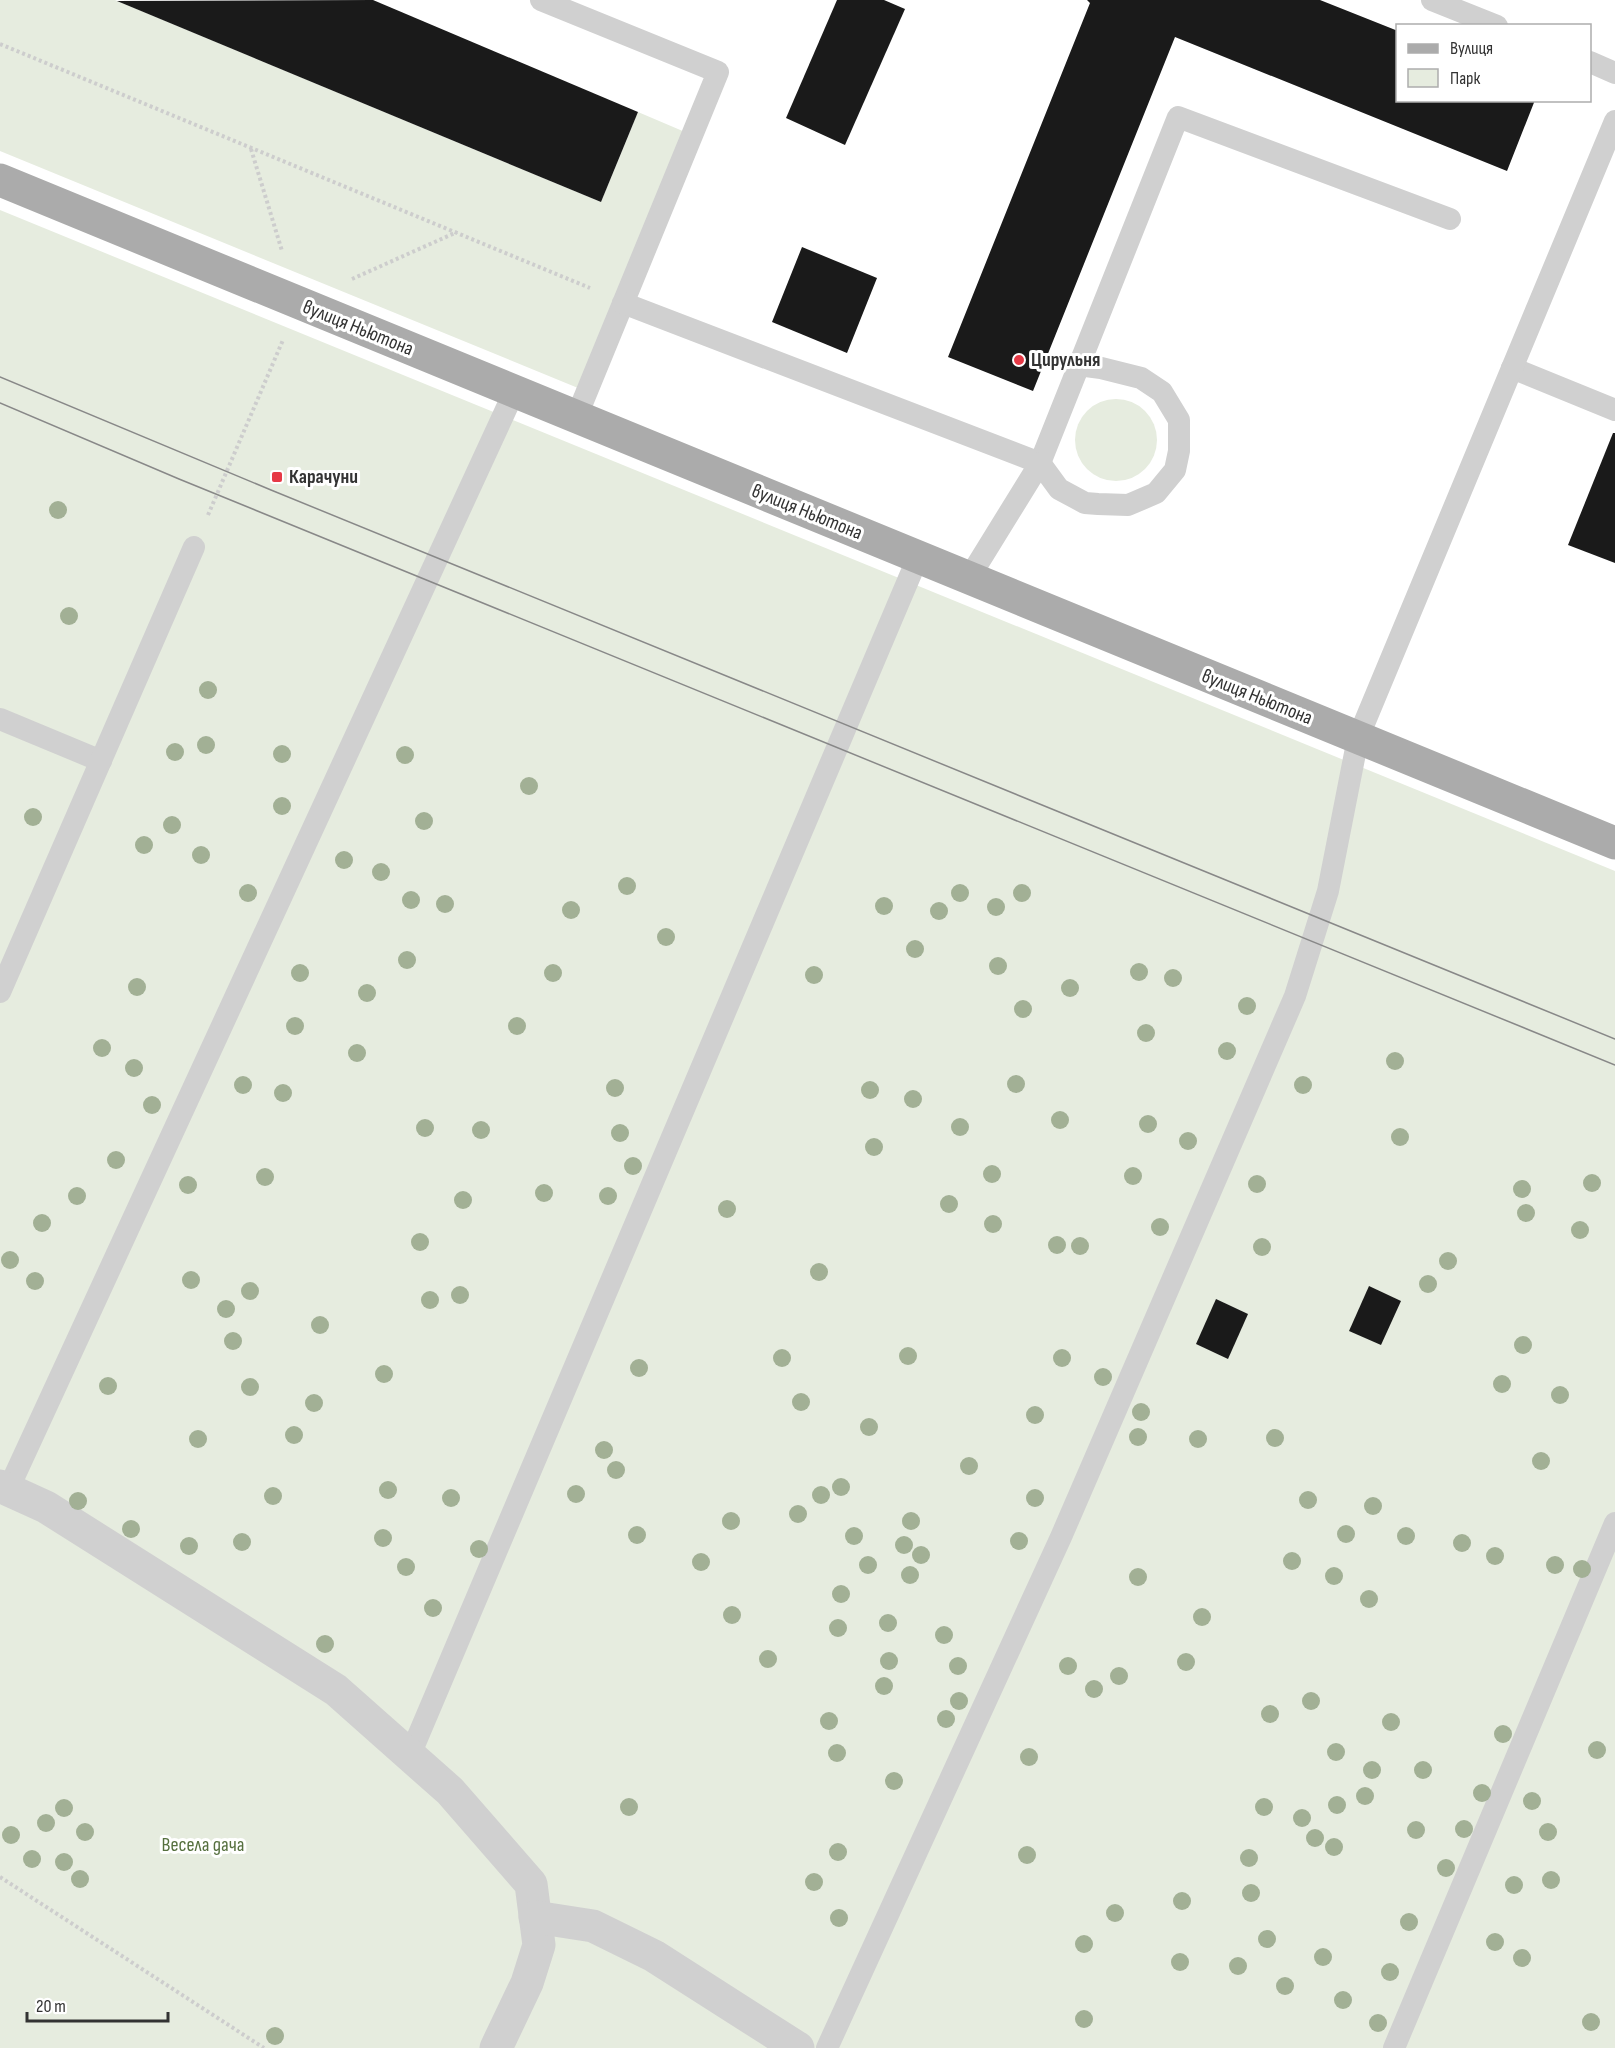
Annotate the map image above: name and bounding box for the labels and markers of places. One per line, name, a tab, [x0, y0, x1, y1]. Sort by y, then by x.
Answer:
place label: Цирульня	[1031, 348, 1100, 372]
marker: Цирульня	[1012, 353, 1026, 367]
place label: Карачуни	[289, 465, 358, 489]
marker: Карачуни	[270, 470, 284, 484]

